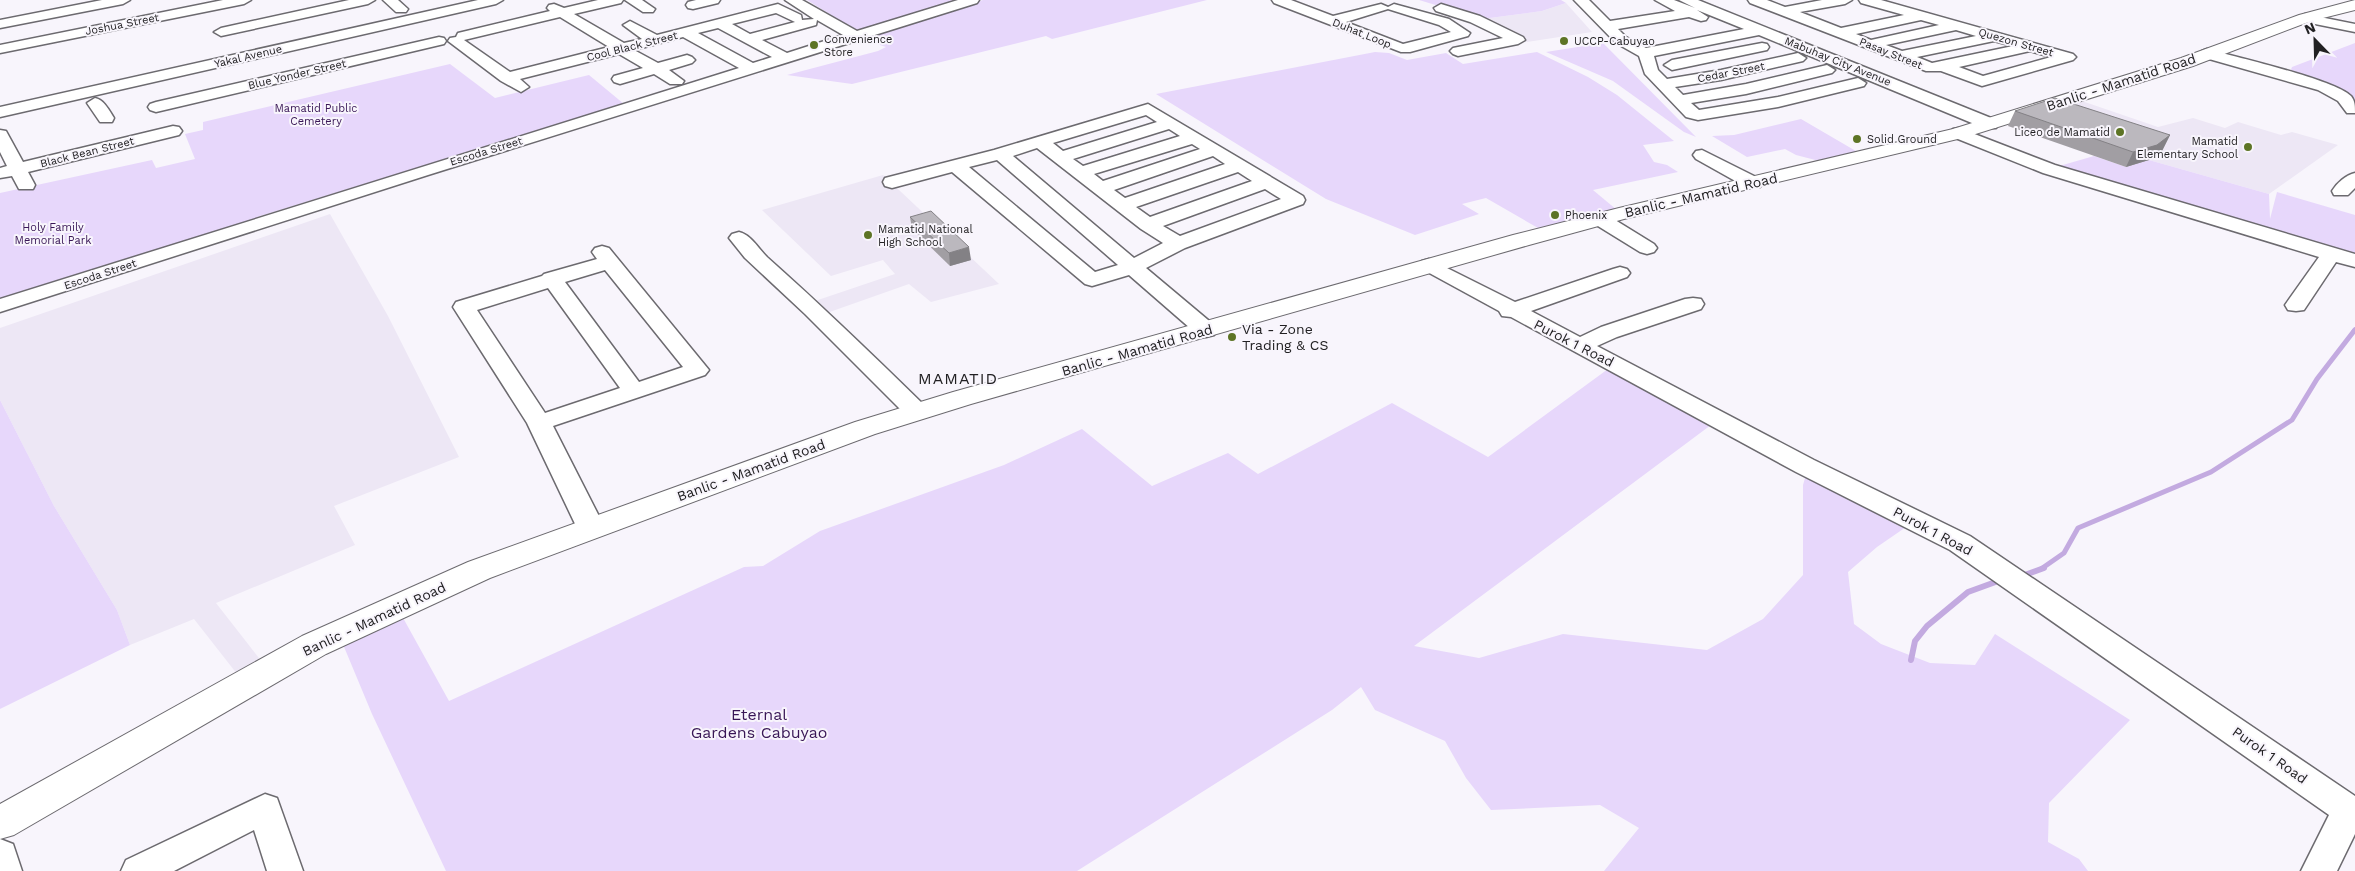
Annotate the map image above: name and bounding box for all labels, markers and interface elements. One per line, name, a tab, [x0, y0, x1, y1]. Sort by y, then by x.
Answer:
street label: Joshua Street	[84, 11, 161, 38]
north arrow	[2290, 15, 2340, 65]
street label: Duhat Loop	[1330, 16, 1393, 51]
text: N	[2302, 19, 2318, 37]
street label: Quezon Street	[1977, 26, 2055, 60]
street label: Cool Black Street	[585, 29, 679, 64]
place label: Convenience Store	[824, 33, 892, 59]
street label: Mabuhay City Avenue	[1783, 34, 1893, 89]
marker: UCCP-Cabuyao	[1558, 35, 1570, 47]
place label: UCCP-Cabuyao	[1574, 35, 1655, 48]
street label: Pasay Street	[1857, 35, 1925, 72]
marker: Convenience Store	[808, 39, 820, 51]
street label: Yakal Avenue	[213, 42, 283, 71]
street label: Banlic - Mamatid Road	[2044, 50, 2198, 114]
street label: Blue Yonder Street	[247, 57, 348, 92]
street label: Cedar Street	[1696, 60, 1766, 85]
park label: Mamatid Public Cemetery	[274, 102, 358, 128]
place label: Liceo de Mamatid	[2014, 126, 2110, 139]
marker: Liceo de Mamatid	[2114, 126, 2126, 138]
marker: Solid Ground	[1851, 133, 1863, 145]
place label: Solid Ground	[1867, 133, 1937, 146]
street label: Black Bean Street	[39, 134, 136, 170]
street label: Escoda Street	[448, 134, 524, 169]
place label: Mamatid Elementary School	[2137, 135, 2239, 161]
marker: Mamatid Elementary School	[2242, 141, 2254, 153]
street label: Banlic - Mamatid Road	[1623, 170, 1779, 220]
marker: Phoenix	[1549, 209, 1561, 221]
place label: Phoenix	[1565, 209, 1607, 222]
park label: Holy Family Memorial Park	[15, 221, 91, 247]
place label: Mamatid National High School	[878, 223, 973, 249]
marker: Mamatid National High School	[862, 229, 874, 241]
street label: Escoda Street	[62, 257, 138, 292]
street label: Purok 1 Road	[1531, 316, 1617, 370]
street label: Banlic - Mamatid Road	[1060, 321, 1214, 379]
place label: Via - Zone Trading & CS	[1242, 321, 1328, 353]
marker: Via - Zone Trading & CS	[1226, 331, 1238, 343]
district label: MAMATID	[918, 369, 998, 388]
street label: Banlic - Mamatid Road	[675, 436, 827, 504]
street label: Purok 1 Road	[1891, 503, 1975, 559]
street label: Banlic - Mamatid Road	[300, 579, 448, 659]
park label: Eternal Gardens Cabuyao	[691, 705, 827, 742]
street label: Purok 1 Road	[2230, 723, 2310, 787]

